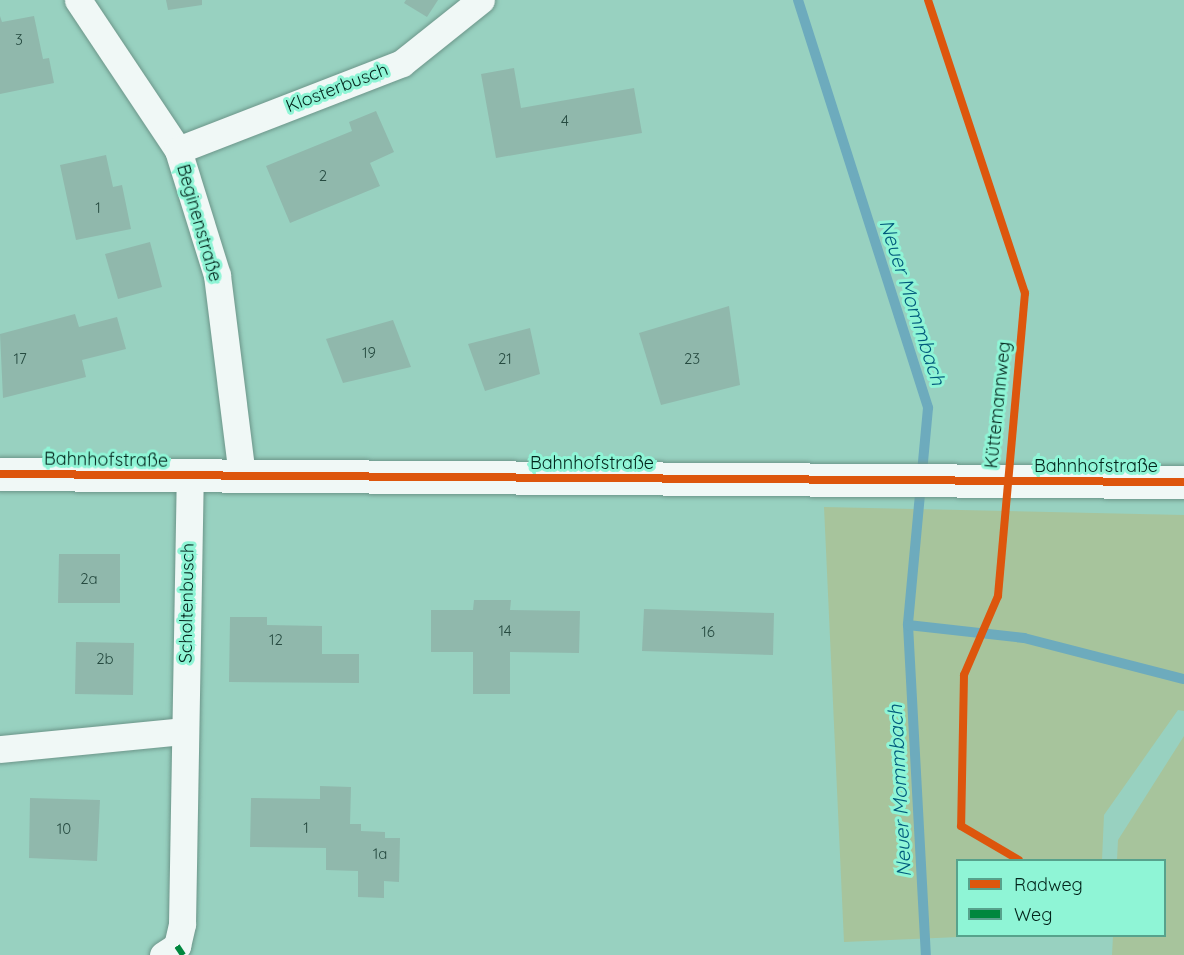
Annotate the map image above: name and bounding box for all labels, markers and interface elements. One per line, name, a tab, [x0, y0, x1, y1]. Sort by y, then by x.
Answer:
house number: 3	[15, 31, 23, 49]
street label: Klosterbusch	[283, 59, 391, 117]
house number: 4	[561, 112, 569, 130]
street label: Beginenstraße	[172, 162, 226, 284]
house number: 2	[319, 167, 327, 185]
house number: 1	[95, 199, 101, 217]
water label: Neuer Mommbach	[875, 216, 951, 388]
street label: Küttemannweg	[981, 341, 1015, 469]
house number: 19	[362, 344, 376, 362]
house number: 17	[13, 350, 27, 368]
house number: 21	[498, 350, 512, 368]
house number: 23	[684, 350, 700, 368]
street label: Bahnhofstraße	[44, 448, 168, 472]
street label: Bahnhofstraße	[530, 452, 654, 474]
street label: Bahnhofstraße	[1034, 455, 1158, 477]
street label: Scholtenbusch	[175, 543, 199, 663]
house number: 2a	[80, 570, 98, 588]
house number: 14	[498, 622, 512, 640]
house number: 16	[701, 623, 715, 641]
house number: 12	[269, 631, 283, 649]
house number: 2b	[96, 650, 114, 668]
water label: Neuer Mommbach	[882, 704, 916, 878]
house number: 1	[303, 819, 309, 837]
house number: 10	[57, 820, 71, 838]
house number: 1a	[373, 845, 387, 863]
legend	[956, 859, 1166, 937]
text: Radweg	[1014, 873, 1083, 896]
text: Weg	[1014, 903, 1052, 926]

